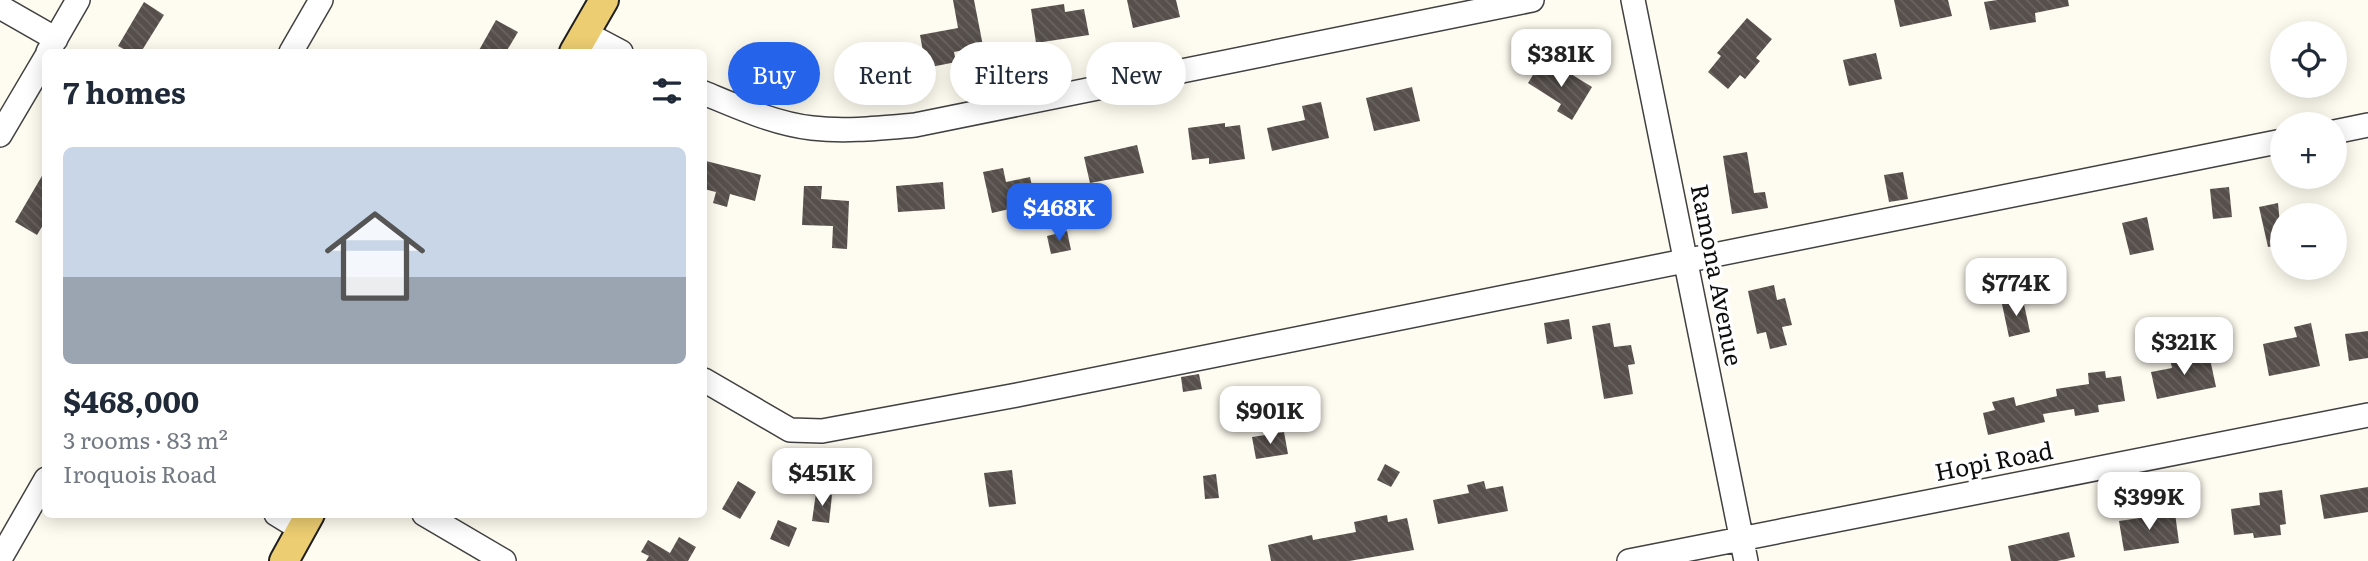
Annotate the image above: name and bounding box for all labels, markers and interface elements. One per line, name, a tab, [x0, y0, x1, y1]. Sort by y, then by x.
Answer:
map controls	[2270, 21, 2347, 280]
button: locate	[2270, 21, 2347, 98]
pin: $381K	[1512, 29, 1610, 89]
text: $381K	[1527, 35, 1595, 69]
chip: Buy	[728, 42, 820, 105]
chip: Rent	[834, 42, 936, 105]
chip: Filters	[950, 42, 1072, 105]
chip: New	[1086, 42, 1186, 105]
text: 7 homes	[63, 69, 186, 113]
icon: filters	[648, 72, 686, 110]
button: +	[2270, 112, 2347, 189]
street label: Ramona Avenue	[1684, 181, 1753, 368]
pin: $468K	[1010, 184, 1108, 243]
text: $468K	[1023, 189, 1095, 223]
icon: home	[312, 193, 438, 319]
button: −	[2270, 203, 2347, 280]
pin: $774K	[1967, 258, 2065, 318]
text: $774K	[1982, 264, 2050, 298]
pin: $321K	[2135, 318, 2233, 377]
text: $321K	[2151, 323, 2217, 357]
text: $468,000	[63, 378, 199, 422]
pin: $901K	[1221, 386, 1319, 446]
text: $901K	[1236, 392, 1304, 426]
text: 3 rooms · 83 m²	[63, 422, 228, 456]
street label: Hopi Road	[1932, 431, 2056, 488]
pin: $451K	[773, 448, 871, 508]
text: $451K	[788, 454, 856, 488]
text: Iroquois Road	[63, 456, 217, 490]
pin: $399K	[2100, 472, 2198, 532]
text: $399K	[2114, 478, 2185, 512]

